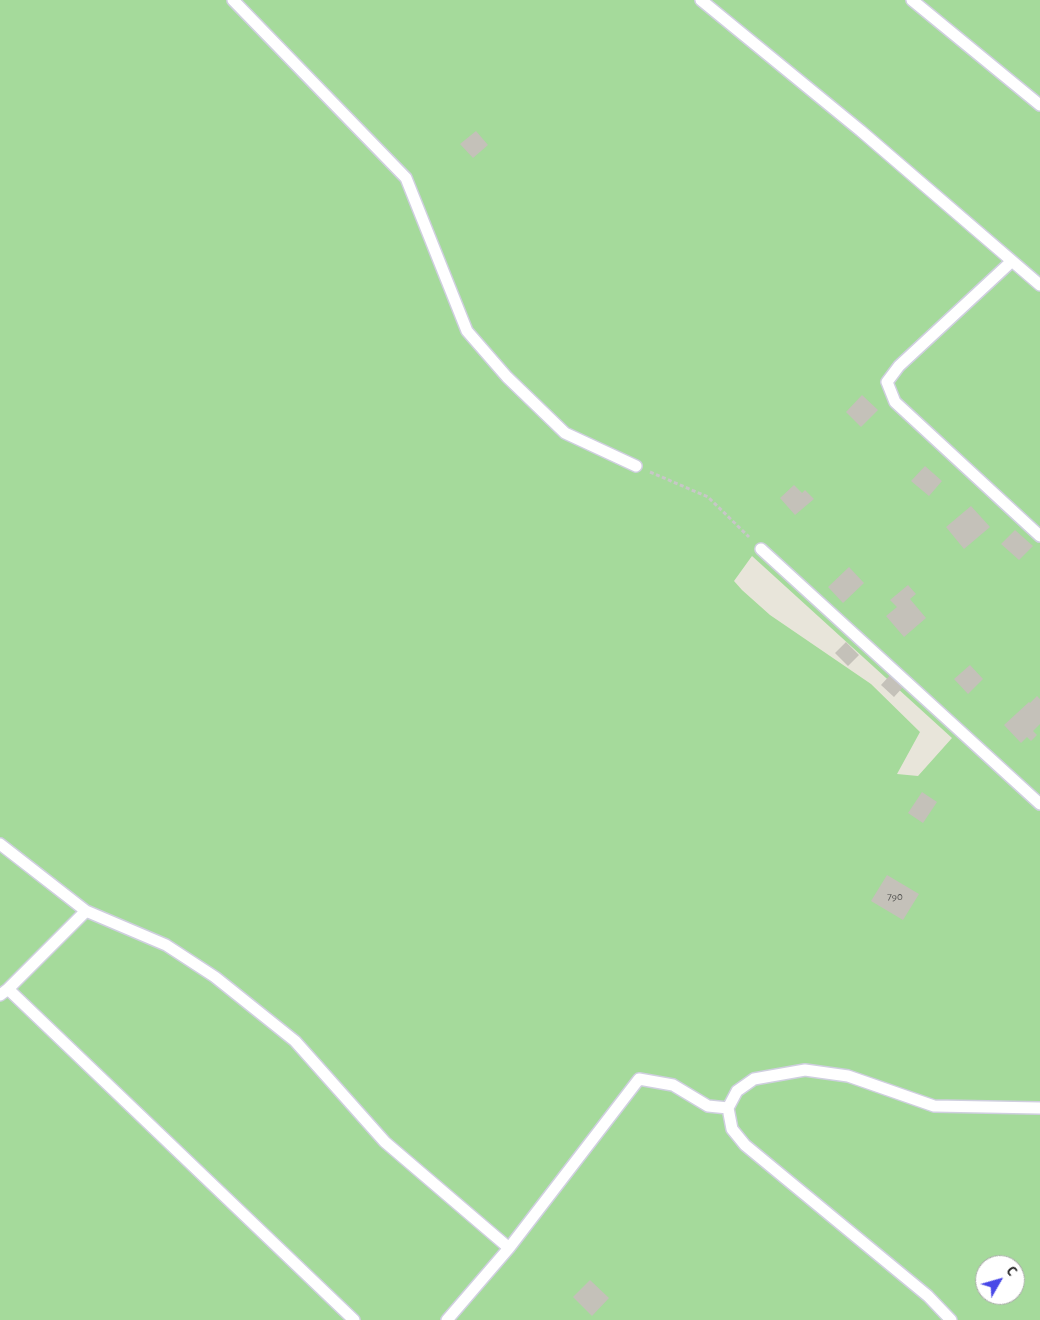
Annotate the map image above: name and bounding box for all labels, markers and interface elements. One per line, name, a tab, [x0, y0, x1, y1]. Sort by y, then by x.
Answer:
house number: 790	[887, 890, 903, 904]
north arrow	[975, 1255, 1025, 1305]
text: С	[1003, 1264, 1019, 1279]

